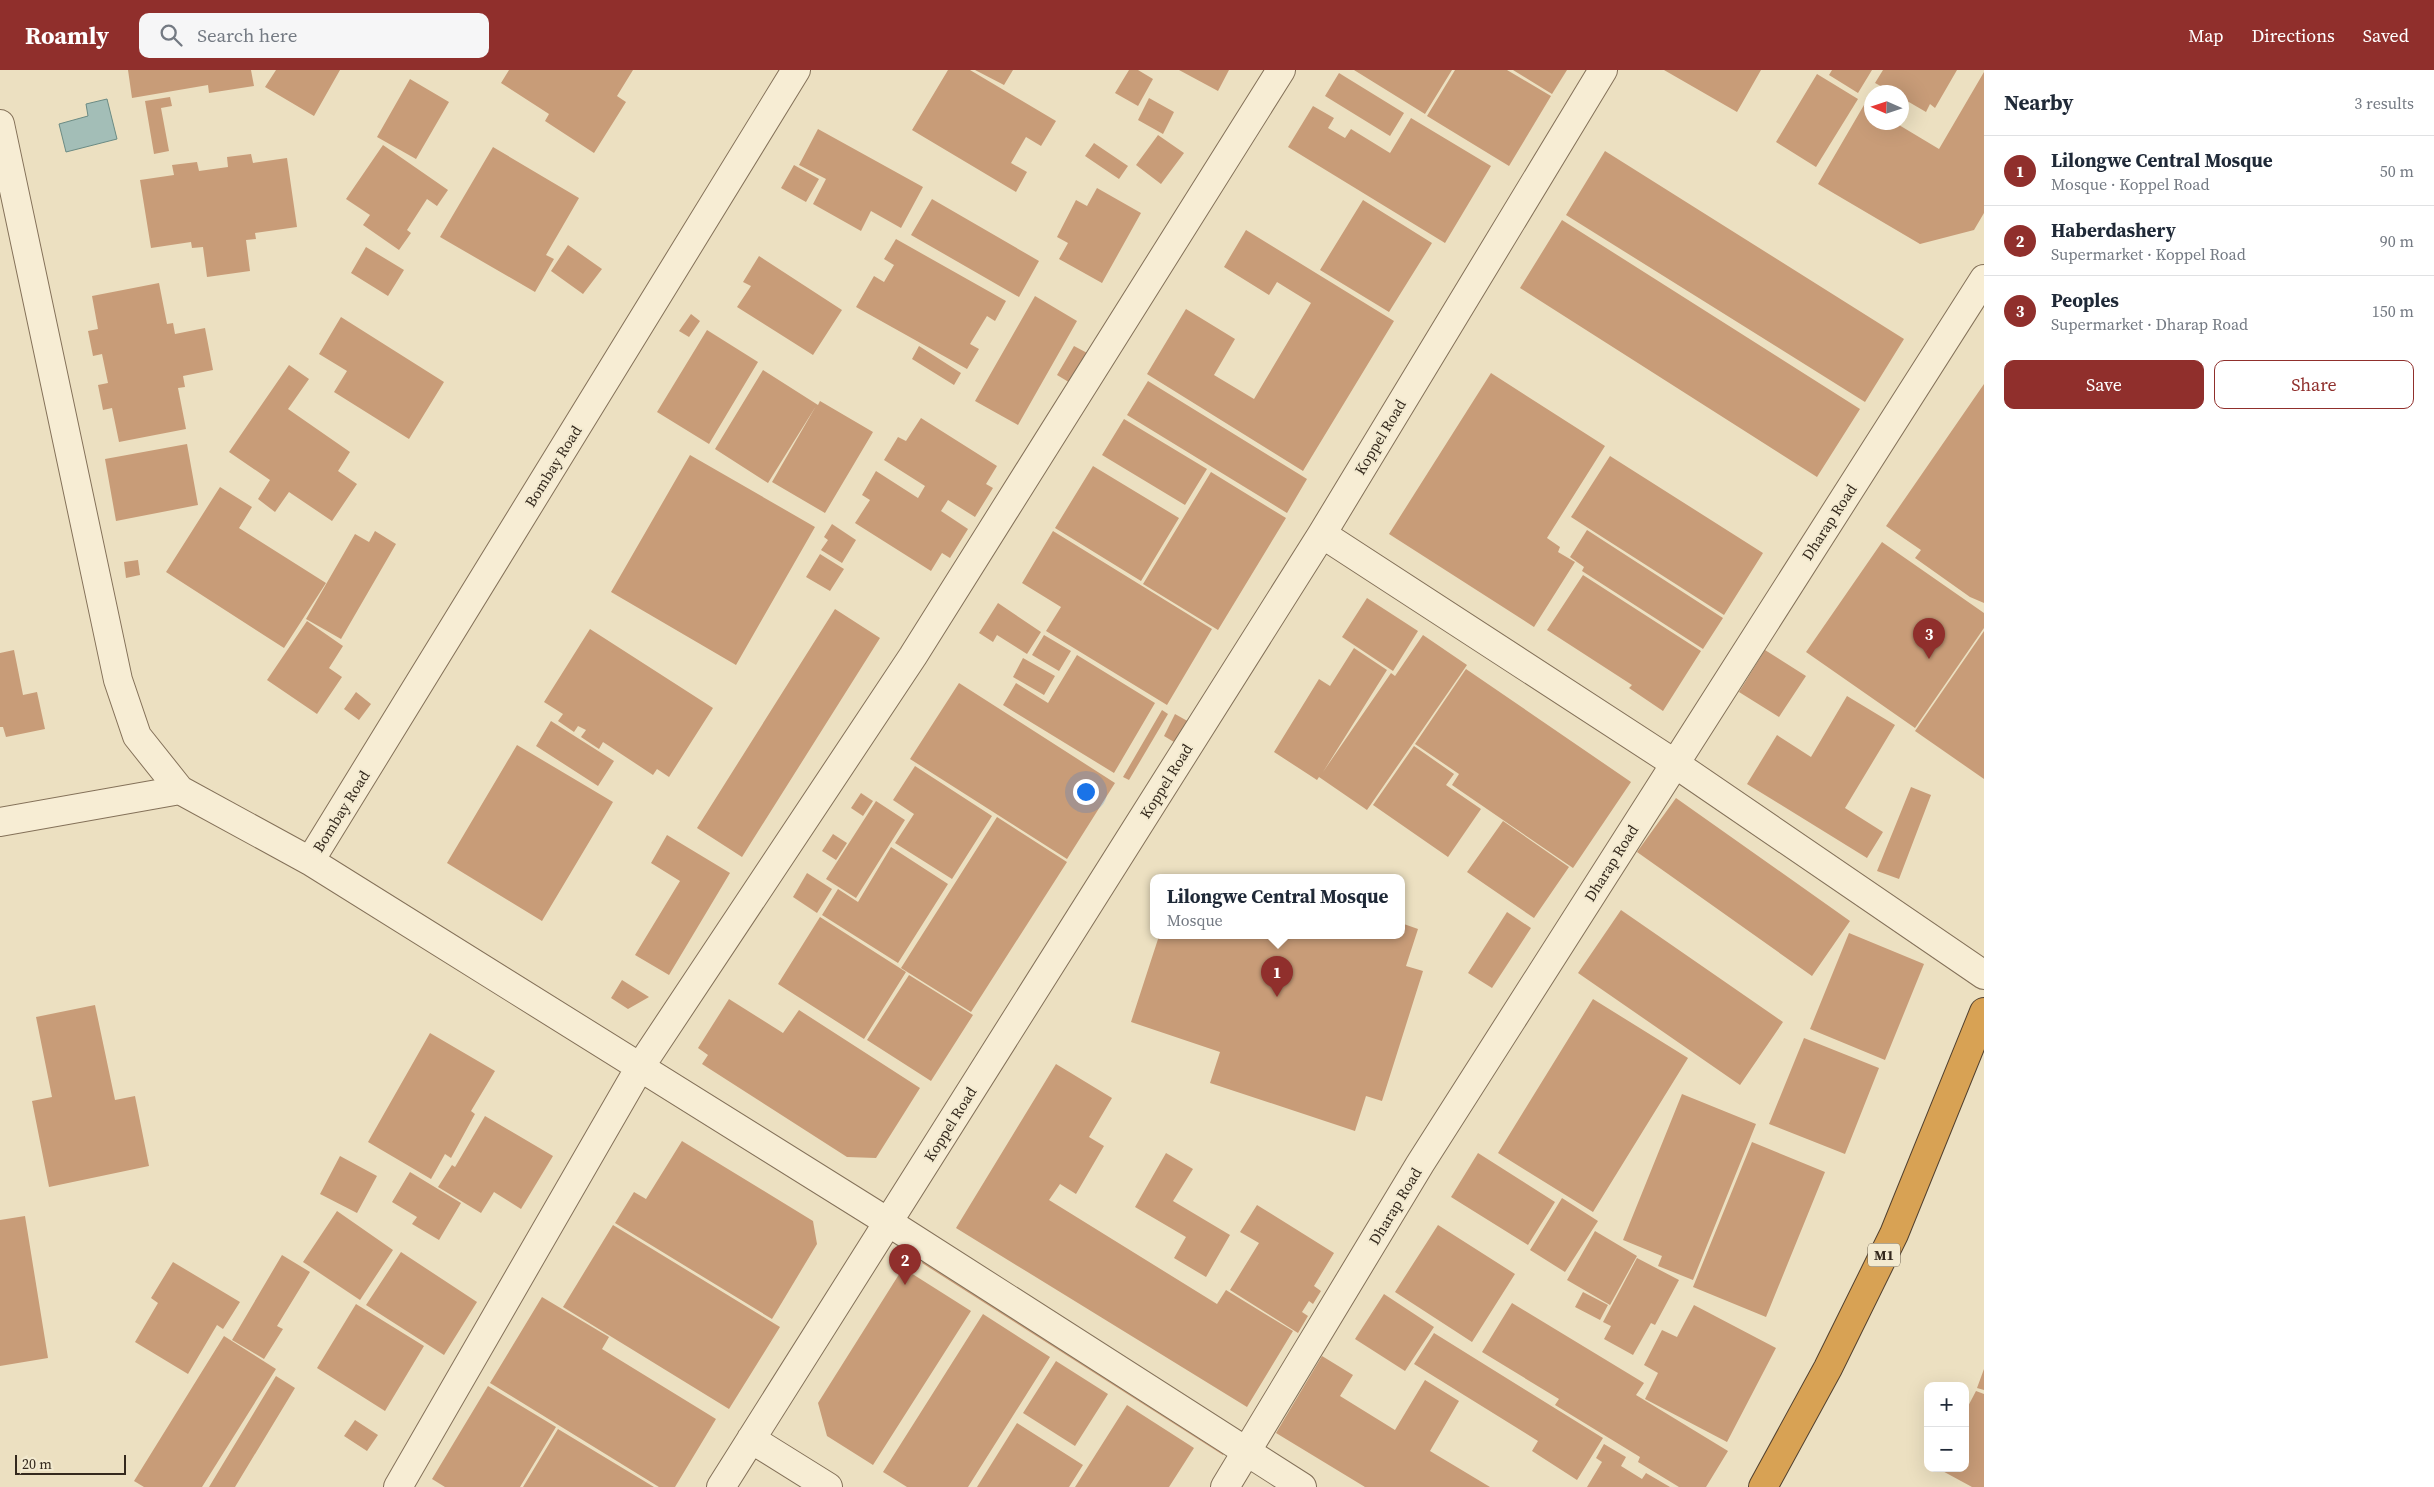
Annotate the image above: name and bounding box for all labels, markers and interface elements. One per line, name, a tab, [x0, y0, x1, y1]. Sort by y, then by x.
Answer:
search box	[139, 13, 489, 58]
text: Roamly	[25, 19, 109, 52]
icon: search	[157, 21, 185, 49]
text: Search here	[197, 22, 297, 48]
text: Map	[2188, 23, 2224, 48]
text: Directions	[2252, 23, 2335, 48]
text: Saved	[2363, 23, 2409, 48]
north arrow	[1864, 85, 1909, 130]
text: Nearby	[2004, 88, 2074, 117]
text: 3 results	[2354, 92, 2414, 114]
text: Lilongwe Central Mosque	[2051, 147, 2273, 173]
text: 1	[2016, 160, 2024, 182]
text: 50 m	[2380, 160, 2414, 182]
text: Mosque · Koppel Road	[2051, 173, 2210, 195]
text: Haberdashery	[2051, 217, 2176, 243]
text: 2	[2016, 230, 2024, 252]
text: 90 m	[2380, 230, 2414, 252]
text: Supermarket · Koppel Road	[2051, 243, 2246, 265]
text: Peoples	[2051, 287, 2119, 313]
text: 3	[2016, 300, 2024, 322]
text: 150 m	[2372, 300, 2414, 322]
text: Supermarket · Dharap Road	[2051, 313, 2248, 335]
button: Save	[2004, 360, 2204, 409]
button: Share	[2214, 360, 2414, 409]
street label: Koppel Road	[1349, 395, 1411, 479]
street label: Bombay Road	[520, 421, 587, 511]
street label: Dharap Road	[1797, 479, 1862, 564]
pin: 3	[1913, 618, 1945, 659]
street label: Koppel Road	[1135, 739, 1198, 822]
street label: Bombay Road	[308, 766, 375, 856]
your location	[1073, 779, 1099, 805]
street label: Dharap Road	[1579, 820, 1643, 905]
popup	[1150, 874, 1405, 939]
text: Lilongwe Central Mosque	[1167, 883, 1388, 909]
text: Mosque	[1167, 909, 1223, 931]
pin: 1	[1261, 956, 1293, 997]
street label: Koppel Road	[919, 1082, 982, 1165]
street label: Dharap Road	[1364, 1163, 1427, 1249]
pin: 2	[889, 1244, 921, 1285]
road number: M1	[1868, 1244, 1900, 1266]
map controls	[1924, 1382, 1969, 1472]
button: +	[1924, 1382, 1969, 1427]
button: −	[1924, 1427, 1969, 1472]
scale bar	[15, 1452, 126, 1475]
text: 20 m	[22, 1454, 52, 1474]

